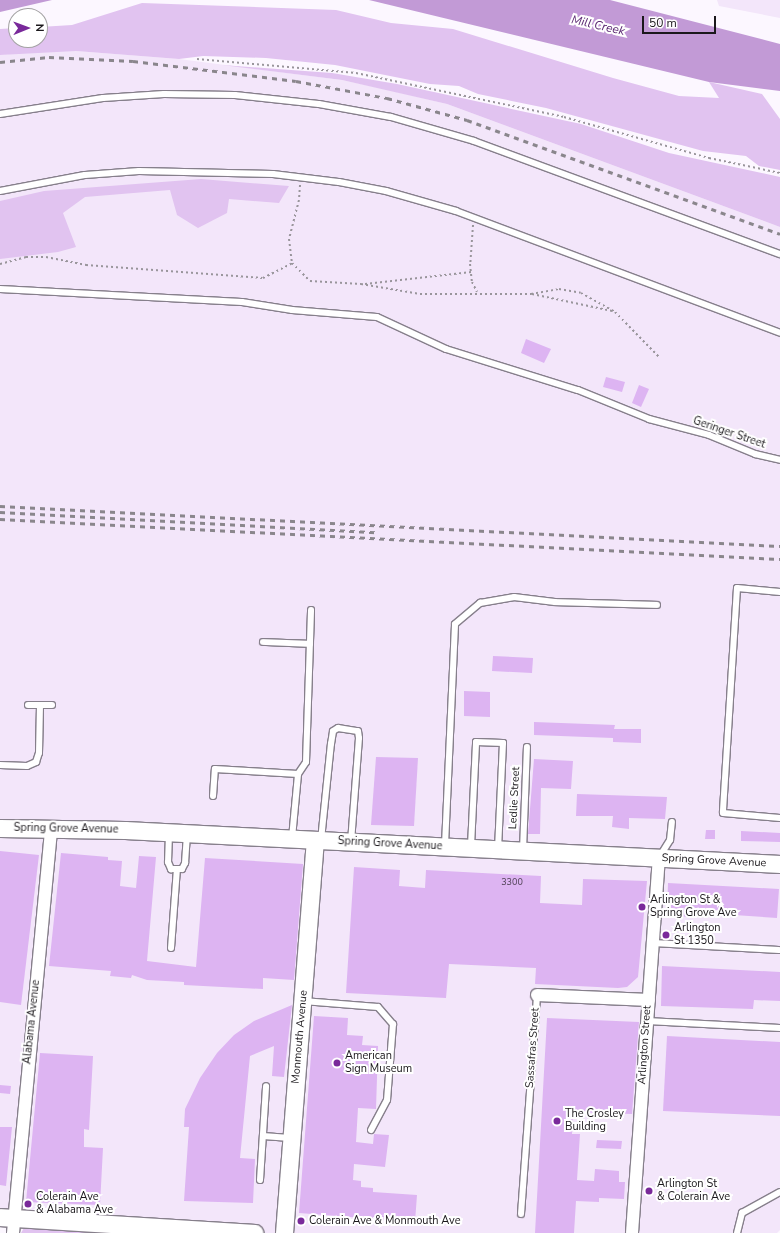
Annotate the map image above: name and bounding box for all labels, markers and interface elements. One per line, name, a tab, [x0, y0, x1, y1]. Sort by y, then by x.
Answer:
north arrow	[8, 8, 48, 48]
scale bar	[644, 8, 718, 34]
water label: Mill Creek	[570, 13, 626, 39]
text: 50 m	[649, 15, 677, 31]
text: N	[32, 24, 47, 32]
street label: Geringer Street	[691, 414, 767, 452]
street label: Ledlie Street	[507, 766, 523, 830]
street label: Spring Grove Avenue	[14, 821, 118, 837]
street label: Spring Grove Avenue	[337, 835, 443, 853]
street label: Spring Grove Avenue	[661, 852, 767, 870]
house number: 3300	[501, 877, 523, 887]
place label: Arlington St & Spring Grove Ave	[650, 894, 737, 920]
marker: Arlington St & Spring Grove Ave	[637, 902, 647, 912]
place label: Arlington St 1350	[674, 922, 721, 948]
marker: Arlington St 1350	[661, 930, 671, 940]
street label: Alabama Avenue	[21, 979, 43, 1065]
street label: Monmouth Avenue	[289, 990, 311, 1084]
street label: Arlington Street	[636, 1005, 654, 1085]
street label: Sassafras Street	[524, 1007, 542, 1089]
place label: American Sign Museum	[345, 1050, 412, 1076]
marker: American Sign Museum	[332, 1058, 342, 1068]
place label: The Crosley Building	[565, 1108, 624, 1134]
marker: The Crosley Building	[552, 1116, 562, 1126]
place label: Arlington St & Colerain Ave	[657, 1178, 730, 1204]
marker: Arlington St & Colerain Ave	[644, 1186, 654, 1196]
place label: Colerain Ave & Alabama Ave	[36, 1191, 113, 1217]
marker: Colerain Ave & Alabama Ave	[23, 1199, 33, 1209]
place label: Colerain Ave & Monmouth Ave	[309, 1214, 461, 1228]
marker: Colerain Ave & Monmouth Ave	[296, 1216, 306, 1226]

